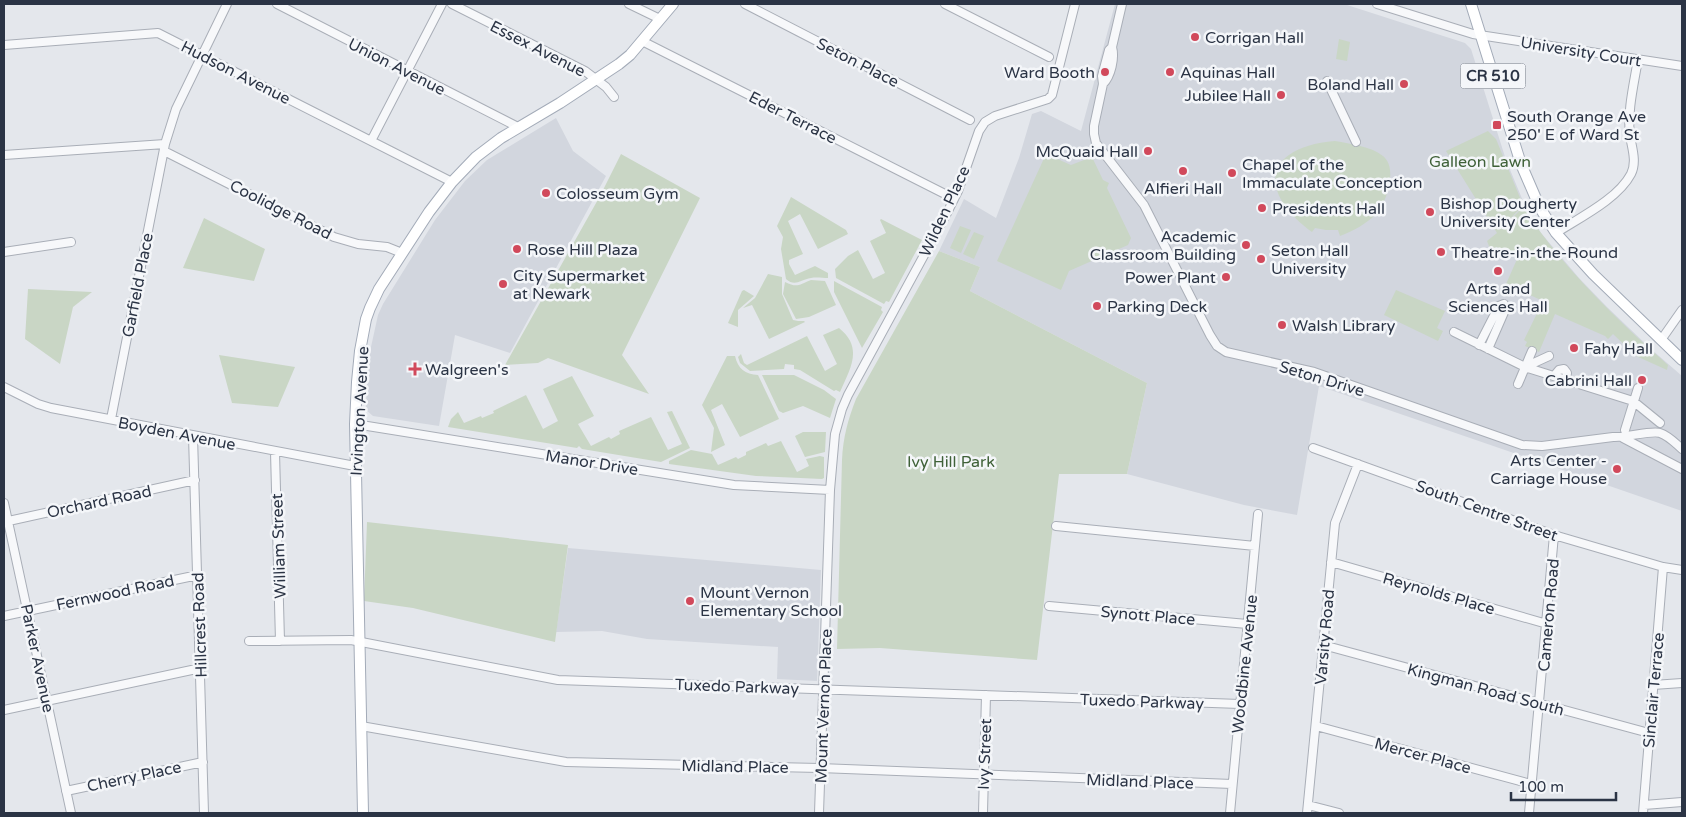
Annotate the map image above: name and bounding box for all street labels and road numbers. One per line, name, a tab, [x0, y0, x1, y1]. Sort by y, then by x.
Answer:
street label: Essex Avenue	[486, 16, 589, 82]
street label: University Court	[1519, 33, 1643, 71]
street label: Union Avenue	[345, 34, 449, 100]
street label: Seton Place	[813, 34, 902, 92]
street label: Hudson Avenue	[177, 37, 294, 109]
road number: CR 510	[1460, 64, 1526, 88]
street label: Eder Terrace	[745, 87, 840, 149]
street label: Wilden Place	[915, 163, 975, 260]
street label: Coolidge Road	[226, 176, 335, 244]
street label: Garfield Place	[118, 231, 158, 339]
street label: Irvington Avenue	[347, 346, 373, 476]
street label: Seton Drive	[1277, 357, 1367, 401]
street label: Boyden Avenue	[116, 413, 237, 455]
street label: Manor Drive	[544, 446, 640, 480]
street label: South Centre Street	[1413, 476, 1560, 546]
street label: Orchard Road	[45, 481, 153, 523]
street label: William Street	[267, 493, 291, 599]
street label: Cameron Road	[1534, 558, 1564, 673]
street label: Reynolds Place	[1380, 568, 1497, 619]
street label: Fernwood Road	[54, 571, 176, 615]
street label: Hillcrest Road	[188, 572, 212, 678]
street label: Varsity Road	[1311, 588, 1339, 686]
street label: Woodbine Avenue	[1228, 594, 1262, 734]
street label: Parker Avenue	[16, 602, 58, 714]
street label: Synott Place	[1100, 602, 1196, 630]
street label: Mount Vernon Place	[811, 628, 837, 784]
street label: Sinclair Terrace	[1639, 632, 1669, 749]
street label: Kingman Road South	[1405, 659, 1566, 721]
street label: Tuxedo Parkway	[675, 675, 800, 699]
street label: Tuxedo Parkway	[1080, 690, 1205, 714]
street label: Ivy Street	[974, 718, 996, 790]
street label: Mercer Place	[1372, 733, 1473, 778]
street label: Midland Place	[681, 756, 789, 778]
street label: Cherry Place	[85, 757, 183, 797]
street label: Midland Place	[1086, 770, 1194, 794]

